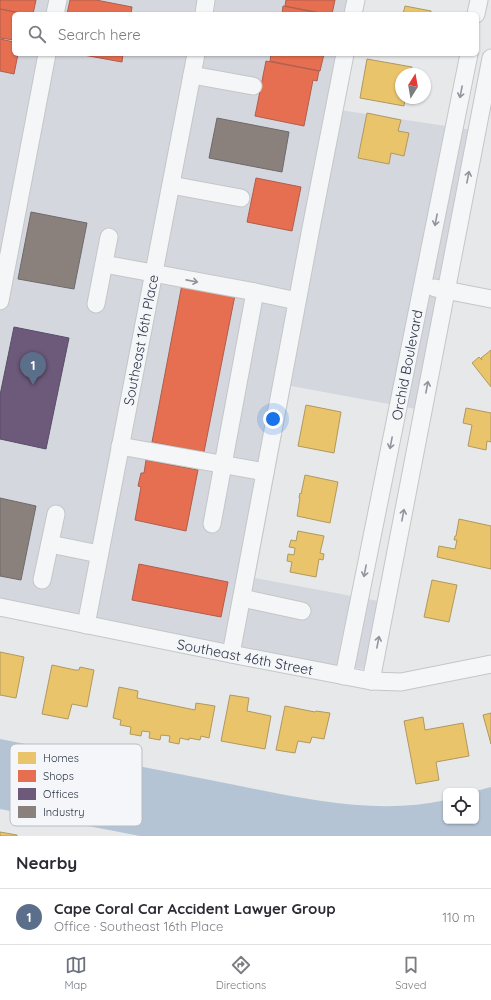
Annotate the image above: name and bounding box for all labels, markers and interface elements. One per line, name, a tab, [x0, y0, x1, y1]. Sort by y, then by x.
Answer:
search box	[12, 12, 479, 56]
icon: search	[26, 23, 48, 45]
text: Search here	[58, 25, 141, 44]
north arrow	[395, 68, 431, 104]
one-way arrow	[457, 85, 465, 98]
one-way arrow	[464, 171, 472, 184]
one-way arrow	[432, 213, 440, 226]
street label: Southeast 16th Place	[119, 273, 163, 407]
one-way arrow	[185, 277, 198, 285]
street label: Orchid Boulevard	[387, 308, 427, 422]
pin: 1	[20, 352, 46, 385]
one-way arrow	[423, 381, 431, 394]
your location	[263, 409, 283, 429]
one-way arrow	[387, 437, 395, 450]
one-way arrow	[399, 508, 407, 521]
one-way arrow	[361, 564, 369, 577]
street label: Southeast 46th Street	[175, 635, 315, 679]
one-way arrow	[375, 636, 383, 649]
legend	[10, 744, 142, 826]
text: Homes	[43, 751, 79, 765]
text: Shops	[43, 769, 74, 783]
text: Offices	[43, 787, 79, 801]
map controls	[443, 788, 479, 824]
button: locate	[443, 788, 479, 824]
text: Industry	[43, 805, 85, 819]
text: Nearby	[16, 852, 77, 873]
text: Cape Coral Car Accident Lawyer Group	[54, 899, 336, 918]
text: 1	[26, 909, 32, 925]
text: 110 m	[442, 909, 475, 925]
text: Office · Southeast 16th Place	[54, 918, 223, 934]
tab: Map	[64, 954, 87, 992]
tab: Directions	[216, 954, 266, 992]
tab: Saved	[395, 954, 427, 992]

